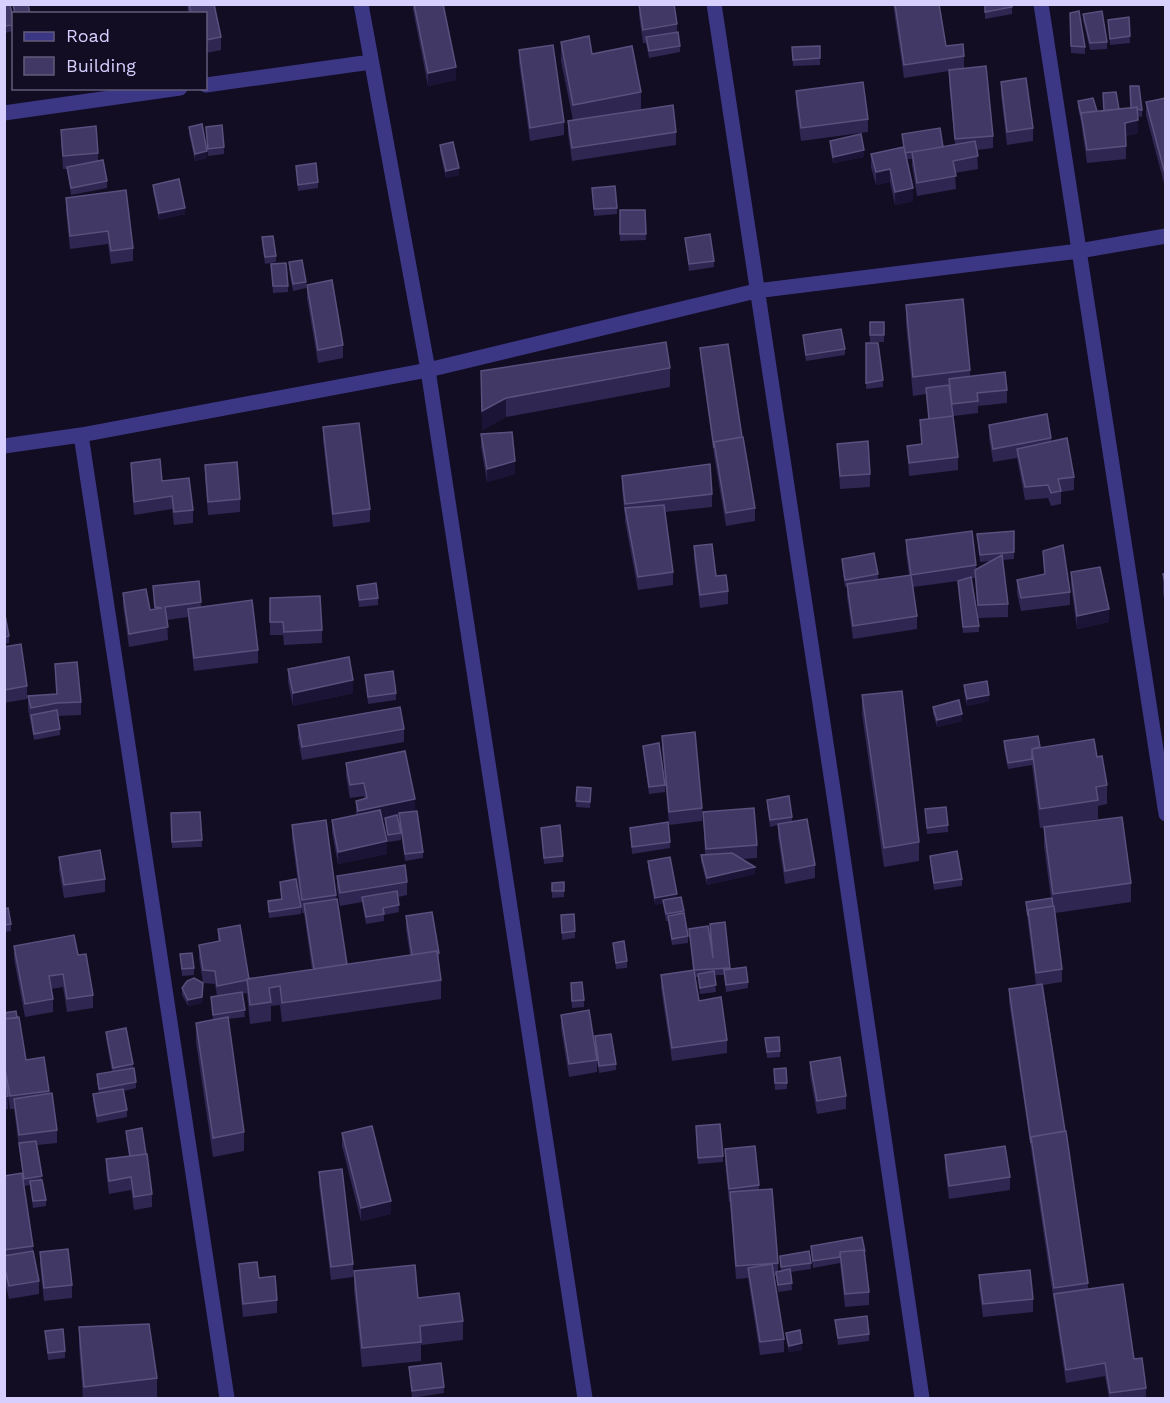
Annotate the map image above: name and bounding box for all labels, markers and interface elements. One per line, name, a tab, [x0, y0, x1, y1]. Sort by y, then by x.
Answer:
legend	[12, 12, 207, 90]
text: Road	[66, 25, 110, 46]
text: Building	[66, 55, 136, 76]

